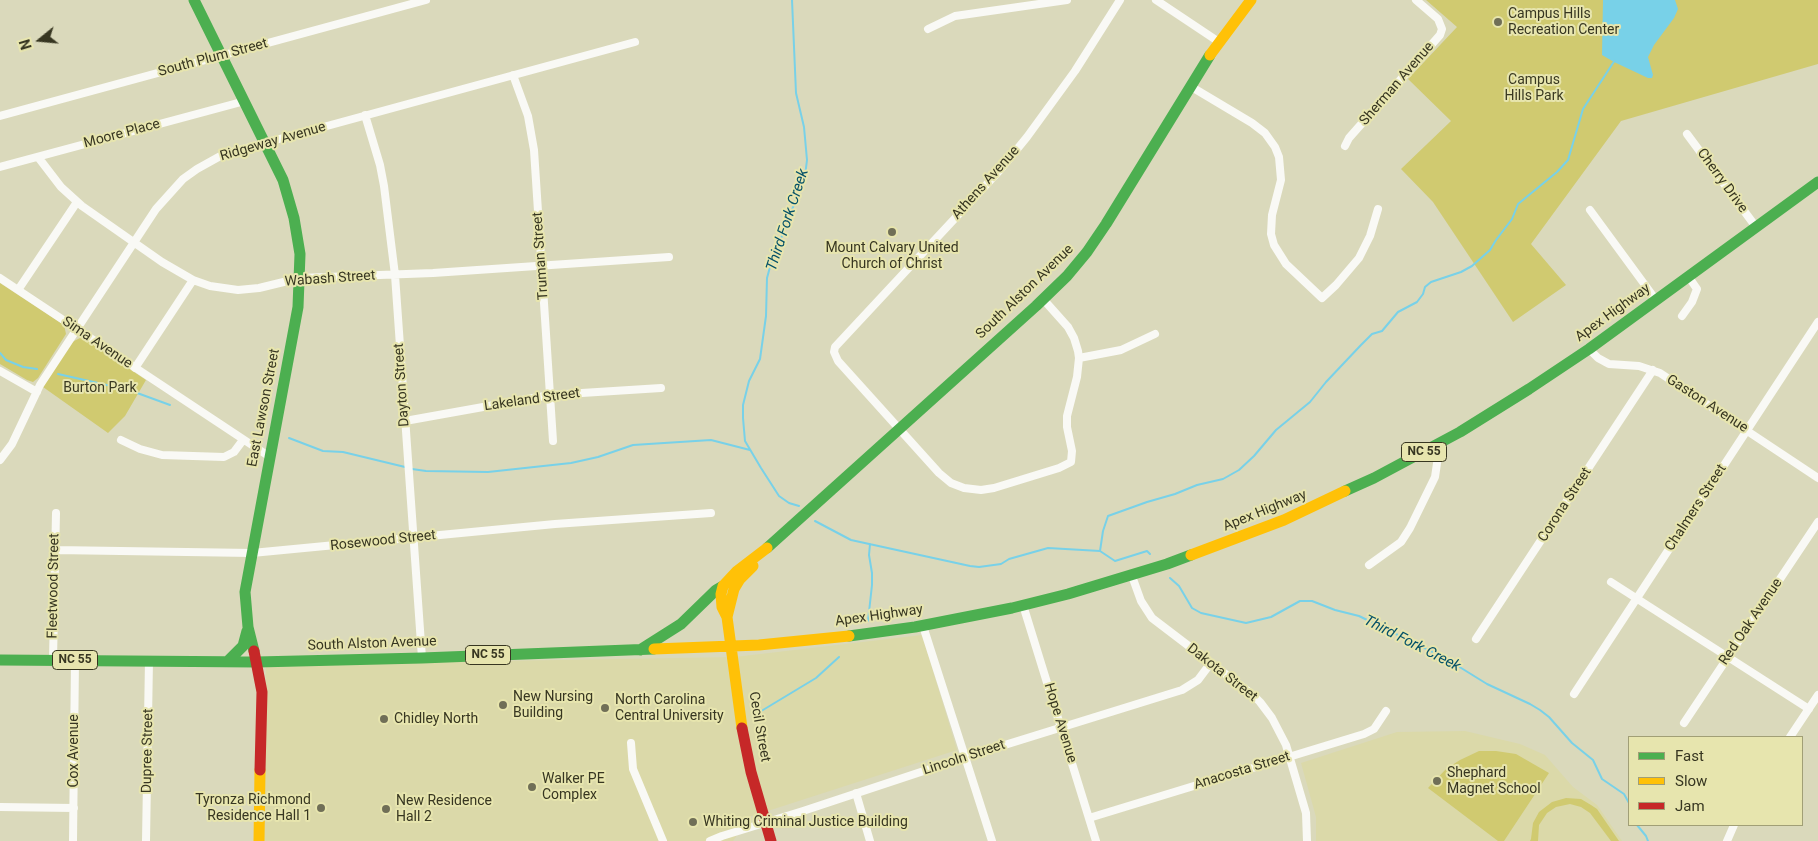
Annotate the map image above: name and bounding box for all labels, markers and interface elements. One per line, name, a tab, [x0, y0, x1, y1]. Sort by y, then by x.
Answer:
place label: Campus Hills Recreation Center	[1508, 6, 1619, 38]
north arrow	[15, 15, 65, 65]
marker: Campus Hills Recreation Center	[1492, 16, 1504, 28]
street label: South Plum Street	[157, 35, 269, 81]
text: N	[17, 37, 35, 51]
street label: Sherman Avenue	[1356, 39, 1438, 129]
park label: Campus Hills Park	[1504, 72, 1564, 104]
street label: Moore Place	[82, 116, 162, 152]
street label: Ridgeway Avenue	[218, 119, 328, 165]
street label: Athens Avenue	[949, 143, 1023, 223]
street label: Cherry Drive	[1693, 146, 1751, 216]
water label: Third Fork Creek	[763, 167, 813, 273]
street label: Truman Street	[530, 211, 552, 301]
marker: Mount Calvary United Church of Christ	[886, 226, 898, 238]
place label: Mount Calvary United Church of Christ	[825, 240, 959, 272]
street label: South Alston Avenue	[973, 241, 1077, 343]
street label: Wabash Street	[284, 267, 376, 291]
street label: Apex Highway	[1572, 280, 1654, 346]
street label: Sima Avenue	[59, 313, 135, 373]
street label: Dayton Street	[391, 343, 413, 427]
street label: East Lawson Street	[244, 348, 284, 468]
street label: Gaston Avenue	[1663, 371, 1751, 437]
park label: Burton Park	[63, 380, 137, 396]
street label: Lakeland Street	[483, 385, 581, 415]
road number: NC 55	[1402, 442, 1446, 462]
street label: Chalmers Street	[1662, 462, 1730, 554]
street label: Corona Street	[1535, 465, 1595, 545]
street label: Apex Highway	[1221, 487, 1309, 535]
street label: Rosewood Street	[329, 527, 437, 555]
street label: Fleetwood Street	[45, 533, 63, 639]
street label: Red Oak Avenue	[1716, 575, 1786, 669]
street label: Apex Highway	[834, 602, 924, 630]
water label: Third Fork Creek	[1361, 612, 1463, 676]
street label: South Alston Avenue	[307, 633, 437, 655]
street label: Dakota Street	[1184, 640, 1260, 706]
road number: NC 55	[466, 646, 510, 664]
road number: NC 55	[52, 650, 98, 670]
street label: Hope Avenue	[1040, 681, 1080, 765]
place label: New Nursing Building	[513, 689, 593, 722]
street label: Cecil Street	[745, 691, 773, 763]
place label: North Carolina Central University	[615, 692, 724, 724]
marker: New Nursing Building	[497, 699, 509, 711]
marker: North Carolina Central University	[599, 702, 611, 714]
street label: Dupree Street	[139, 709, 157, 793]
place label: Chidley North	[394, 711, 478, 727]
marker: Chidley North	[378, 713, 390, 725]
street label: Cox Avenue	[66, 714, 82, 788]
legend	[1628, 736, 1803, 826]
street label: Lincoln Street	[921, 737, 1007, 779]
text: Fast	[1675, 747, 1704, 765]
street label: Anacosta Street	[1192, 748, 1292, 794]
place label: Shephard Magnet School	[1447, 765, 1541, 798]
place label: Walker PE Complex	[542, 771, 605, 804]
text: Slow	[1675, 772, 1707, 790]
marker: Shephard Magnet School	[1431, 775, 1443, 787]
marker: Walker PE Complex	[526, 781, 538, 793]
place label: Tyronza Richmond Residence Hall 1	[195, 792, 311, 824]
place label: New Residence Hall 2	[396, 793, 492, 826]
text: Jam	[1675, 797, 1705, 815]
marker: Tyronza Richmond Residence Hall 1	[315, 802, 327, 814]
marker: New Residence Hall 2	[380, 803, 392, 815]
place label: Whiting Criminal Justice Building	[703, 814, 908, 830]
marker: Whiting Criminal Justice Building	[687, 816, 699, 828]

